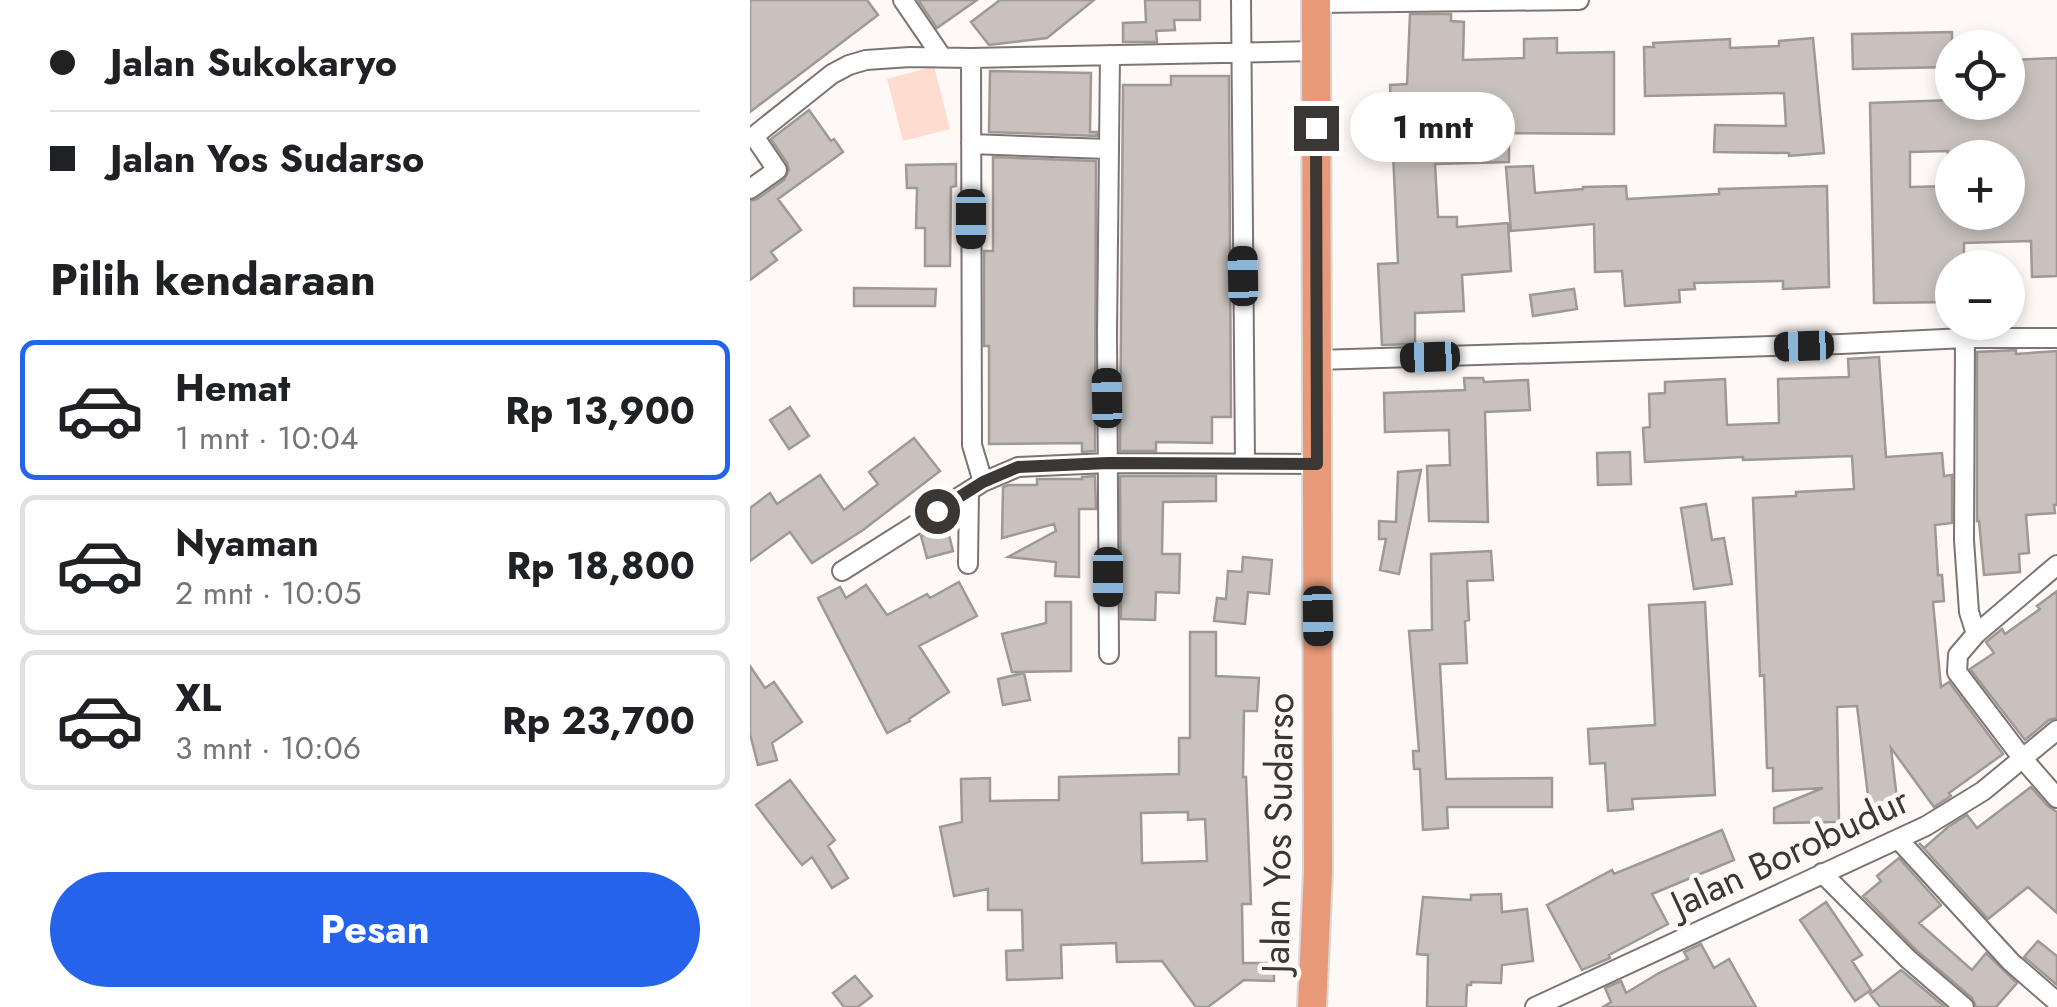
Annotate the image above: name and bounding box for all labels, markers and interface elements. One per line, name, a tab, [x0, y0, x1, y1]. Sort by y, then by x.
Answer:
map controls	[1935, 30, 2025, 340]
button: locate	[1935, 30, 2025, 120]
text: Jalan Sukokaryo	[110, 35, 397, 90]
callout: 1 mnt	[1351, 93, 1516, 163]
text: 1 mnt	[1392, 104, 1473, 150]
route end	[1294, 106, 1339, 151]
text: Jalan Yos Sudarso	[110, 131, 424, 186]
button: +	[1935, 140, 2025, 230]
car	[956, 189, 986, 249]
car	[1227, 246, 1259, 306]
text: Pilih kendaraan	[50, 247, 376, 312]
button: −	[1935, 250, 2025, 340]
car	[1773, 330, 1835, 362]
car	[1399, 341, 1461, 373]
text: Hemat	[175, 360, 290, 415]
icon: car	[55, 365, 145, 455]
car	[1091, 368, 1123, 428]
text: Rp 13,900	[505, 383, 695, 438]
text: 1 mnt · 10:04	[175, 415, 358, 461]
route start	[915, 489, 960, 534]
text: Nyaman	[175, 515, 319, 570]
icon: car	[55, 520, 145, 610]
text: Rp 18,800	[507, 538, 695, 593]
car	[1093, 547, 1123, 607]
text: 2 mnt · 10:05	[175, 570, 362, 616]
car	[1302, 586, 1334, 646]
text: XL	[175, 670, 221, 725]
icon: car	[55, 675, 145, 765]
street label: Jalan Yos Sudarso	[1247, 692, 1307, 979]
text: Rp 23,700	[502, 693, 695, 748]
text: 3 mnt · 10:06	[175, 725, 361, 771]
street label: Jalan Borobudur	[1657, 772, 1918, 933]
button: Pesan	[50, 872, 700, 987]

